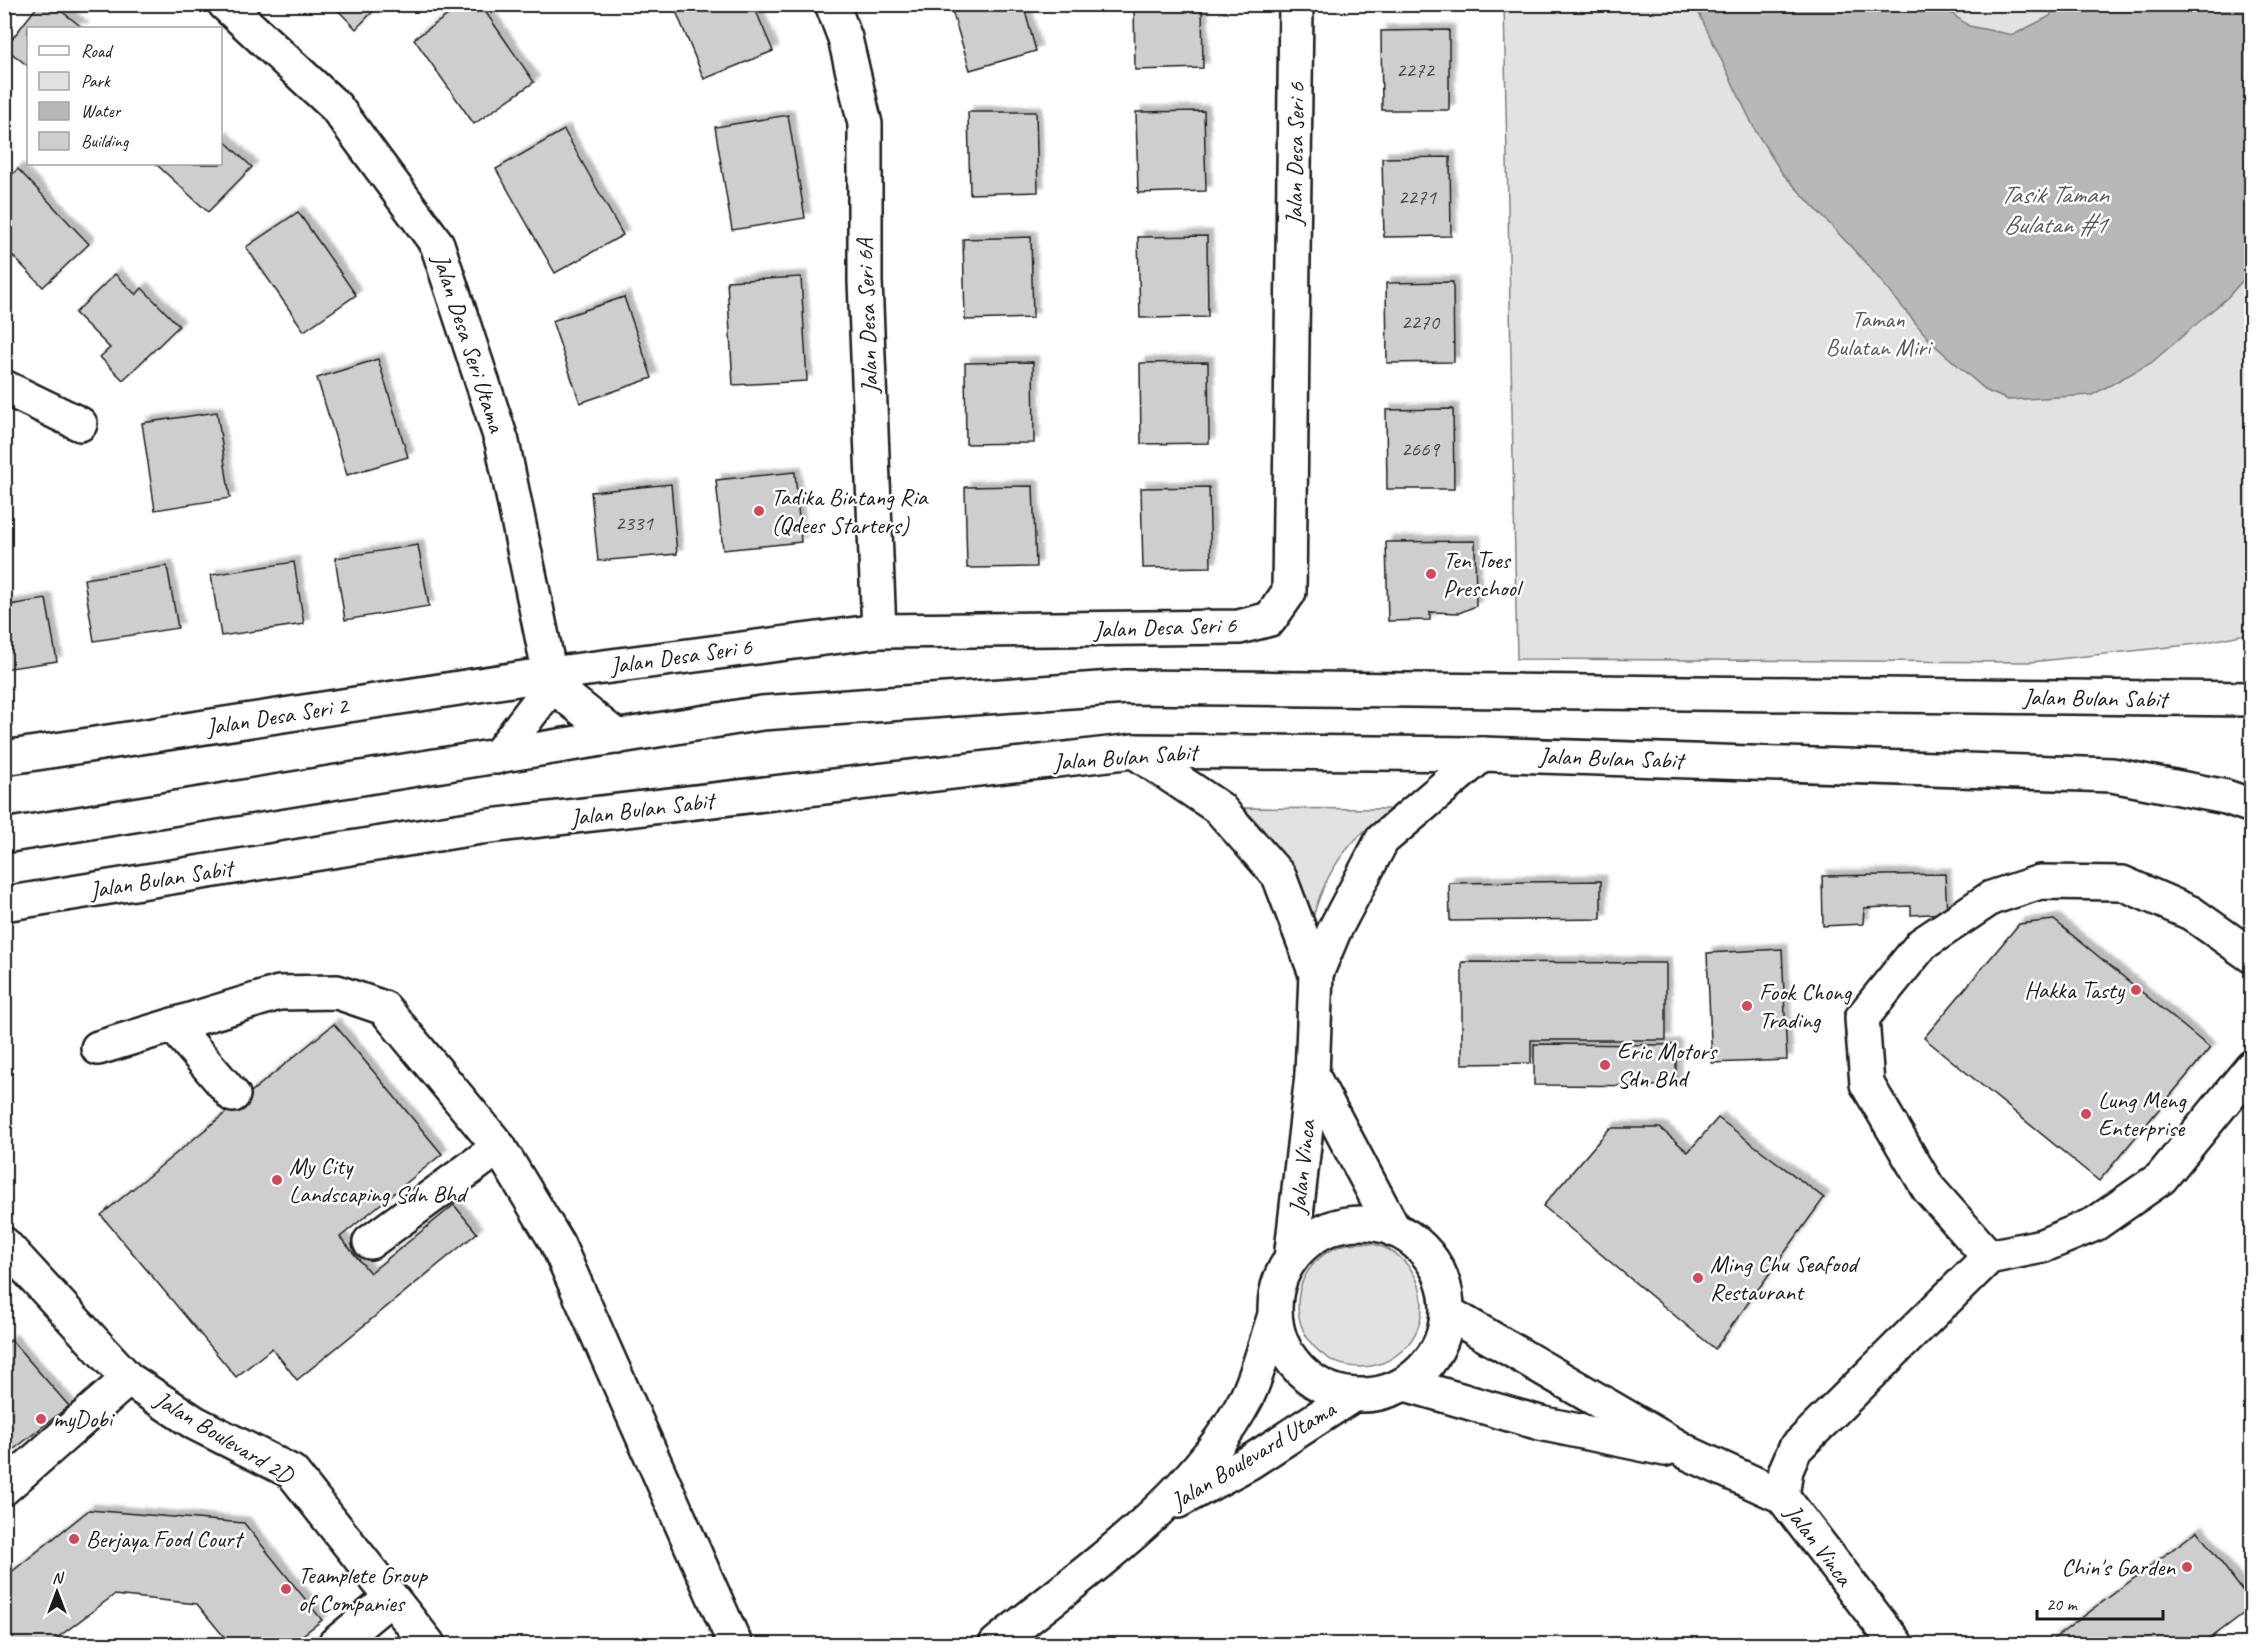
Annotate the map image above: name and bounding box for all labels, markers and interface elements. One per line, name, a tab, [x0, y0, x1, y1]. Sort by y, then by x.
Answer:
legend	[27, 27, 222, 165]
text: Road	[81, 40, 114, 62]
house number: 2272	[1396, 57, 1435, 83]
text: Park	[81, 70, 111, 92]
street label: Jalan Desa Seri 6	[1279, 81, 1311, 227]
text: Water	[81, 100, 122, 122]
text: Building	[81, 130, 130, 152]
water label: Tasik Taman Bulatan #1	[2000, 178, 2110, 241]
house number: 2271	[1398, 184, 1437, 210]
street label: Jalan Desa Seri 6A	[849, 237, 885, 395]
street label: Jalan Desa Seri Utama	[426, 249, 512, 437]
park label: Taman Bulatan Miri	[1826, 304, 1933, 362]
house number: 2270	[1401, 309, 1440, 335]
house number: 2669	[1401, 436, 1440, 462]
place label: Tadika Bintang Ria (Qdees Starters)	[771, 482, 929, 540]
marker: Tadika Bintang Ria (Qdees Starters)	[752, 504, 766, 518]
house number: 2331	[615, 510, 654, 536]
place label: Ten Toes Preschool	[1443, 545, 1524, 603]
marker: Ten Toes Preschool	[1424, 567, 1438, 581]
street label: Jalan Desa Seri 6	[1092, 609, 1238, 645]
street label: Jalan Desa Seri 6	[607, 631, 755, 681]
street label: Jalan Bulan Sabit	[2022, 682, 2170, 714]
street label: Jalan Desa Seri 2	[203, 690, 352, 742]
street label: Jalan Bulan Sabit	[1051, 737, 1201, 777]
street label: Jalan Bulan Sabit	[1538, 740, 1686, 776]
street label: Jalan Bulan Sabit	[568, 785, 718, 833]
street label: Jalan Bulan Sabit	[87, 852, 237, 905]
place label: Hakka Tasty	[2024, 975, 2126, 1005]
place label: Fook Chong Trading	[1759, 977, 1853, 1035]
marker: Hakka Tasty	[2129, 983, 2143, 997]
marker: Fook Chong Trading	[1740, 999, 1754, 1013]
place label: Eric Motors Sdn Bhd	[1617, 1036, 1718, 1094]
marker: Eric Motors Sdn Bhd	[1598, 1058, 1612, 1072]
place label: Lung Meng Enterprise	[2098, 1085, 2187, 1143]
marker: Lung Meng Enterprise	[2079, 1107, 2093, 1121]
street label: Jalan Vinca	[1282, 1117, 1322, 1216]
place label: My City Landscaping Sdn Bhd	[289, 1151, 469, 1209]
marker: My City Landscaping Sdn Bhd	[270, 1173, 284, 1187]
place label: Ming Chu Seafood Restaurant	[1710, 1249, 1860, 1307]
marker: Ming Chu Seafood Restaurant	[1691, 1271, 1705, 1285]
street label: Jalan Boulevard 2D	[149, 1384, 300, 1491]
street label: Jalan Boulevard Utama	[1164, 1393, 1342, 1516]
place label: myDobi	[53, 1404, 115, 1434]
marker: myDobi	[34, 1412, 48, 1426]
street label: Jalan Vinca	[1778, 1498, 1860, 1593]
place label: Berjaya Food Court	[86, 1524, 244, 1554]
marker: Berjaya Food Court	[67, 1532, 81, 1546]
place label: Chin's Garden	[2062, 1552, 2176, 1582]
place label: Teamplete Group of Companies	[298, 1560, 429, 1618]
marker: Chin's Garden	[2180, 1560, 2194, 1574]
north arrow	[27, 1562, 87, 1622]
text: N	[52, 1568, 65, 1588]
marker: Teamplete Group of Companies	[279, 1582, 293, 1596]
scale bar	[2037, 1583, 2163, 1621]
text: 20 m	[2046, 1593, 2079, 1615]

